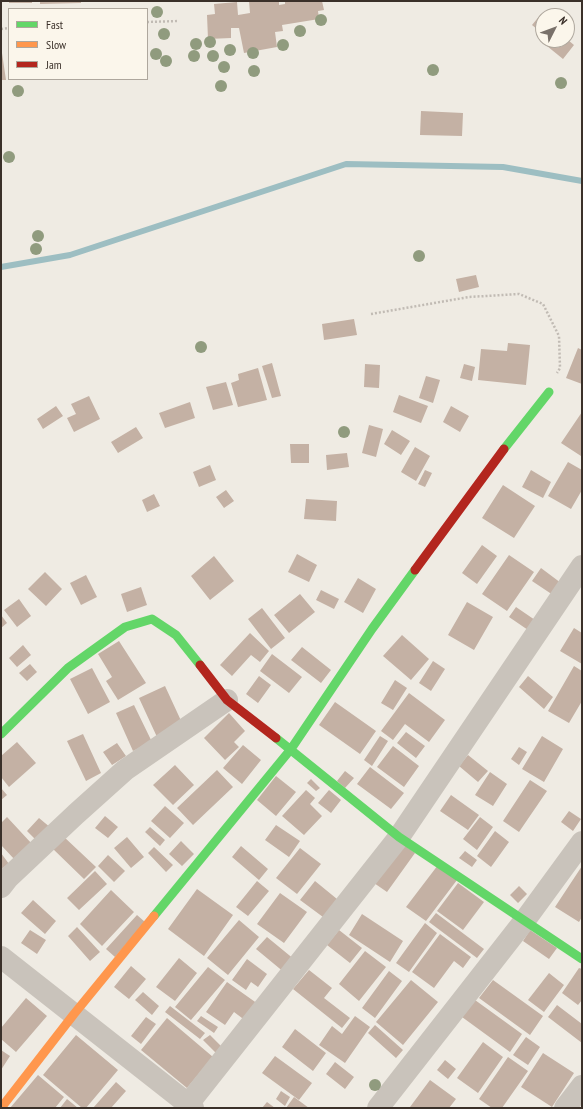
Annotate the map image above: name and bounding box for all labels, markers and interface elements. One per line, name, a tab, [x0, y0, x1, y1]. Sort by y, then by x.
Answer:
legend	[8, 8, 148, 80]
north arrow	[535, 8, 575, 48]
text: N	[556, 14, 570, 28]
text: Fast	[46, 17, 63, 32]
text: Slow	[46, 37, 66, 52]
text: Jam	[46, 57, 62, 72]

